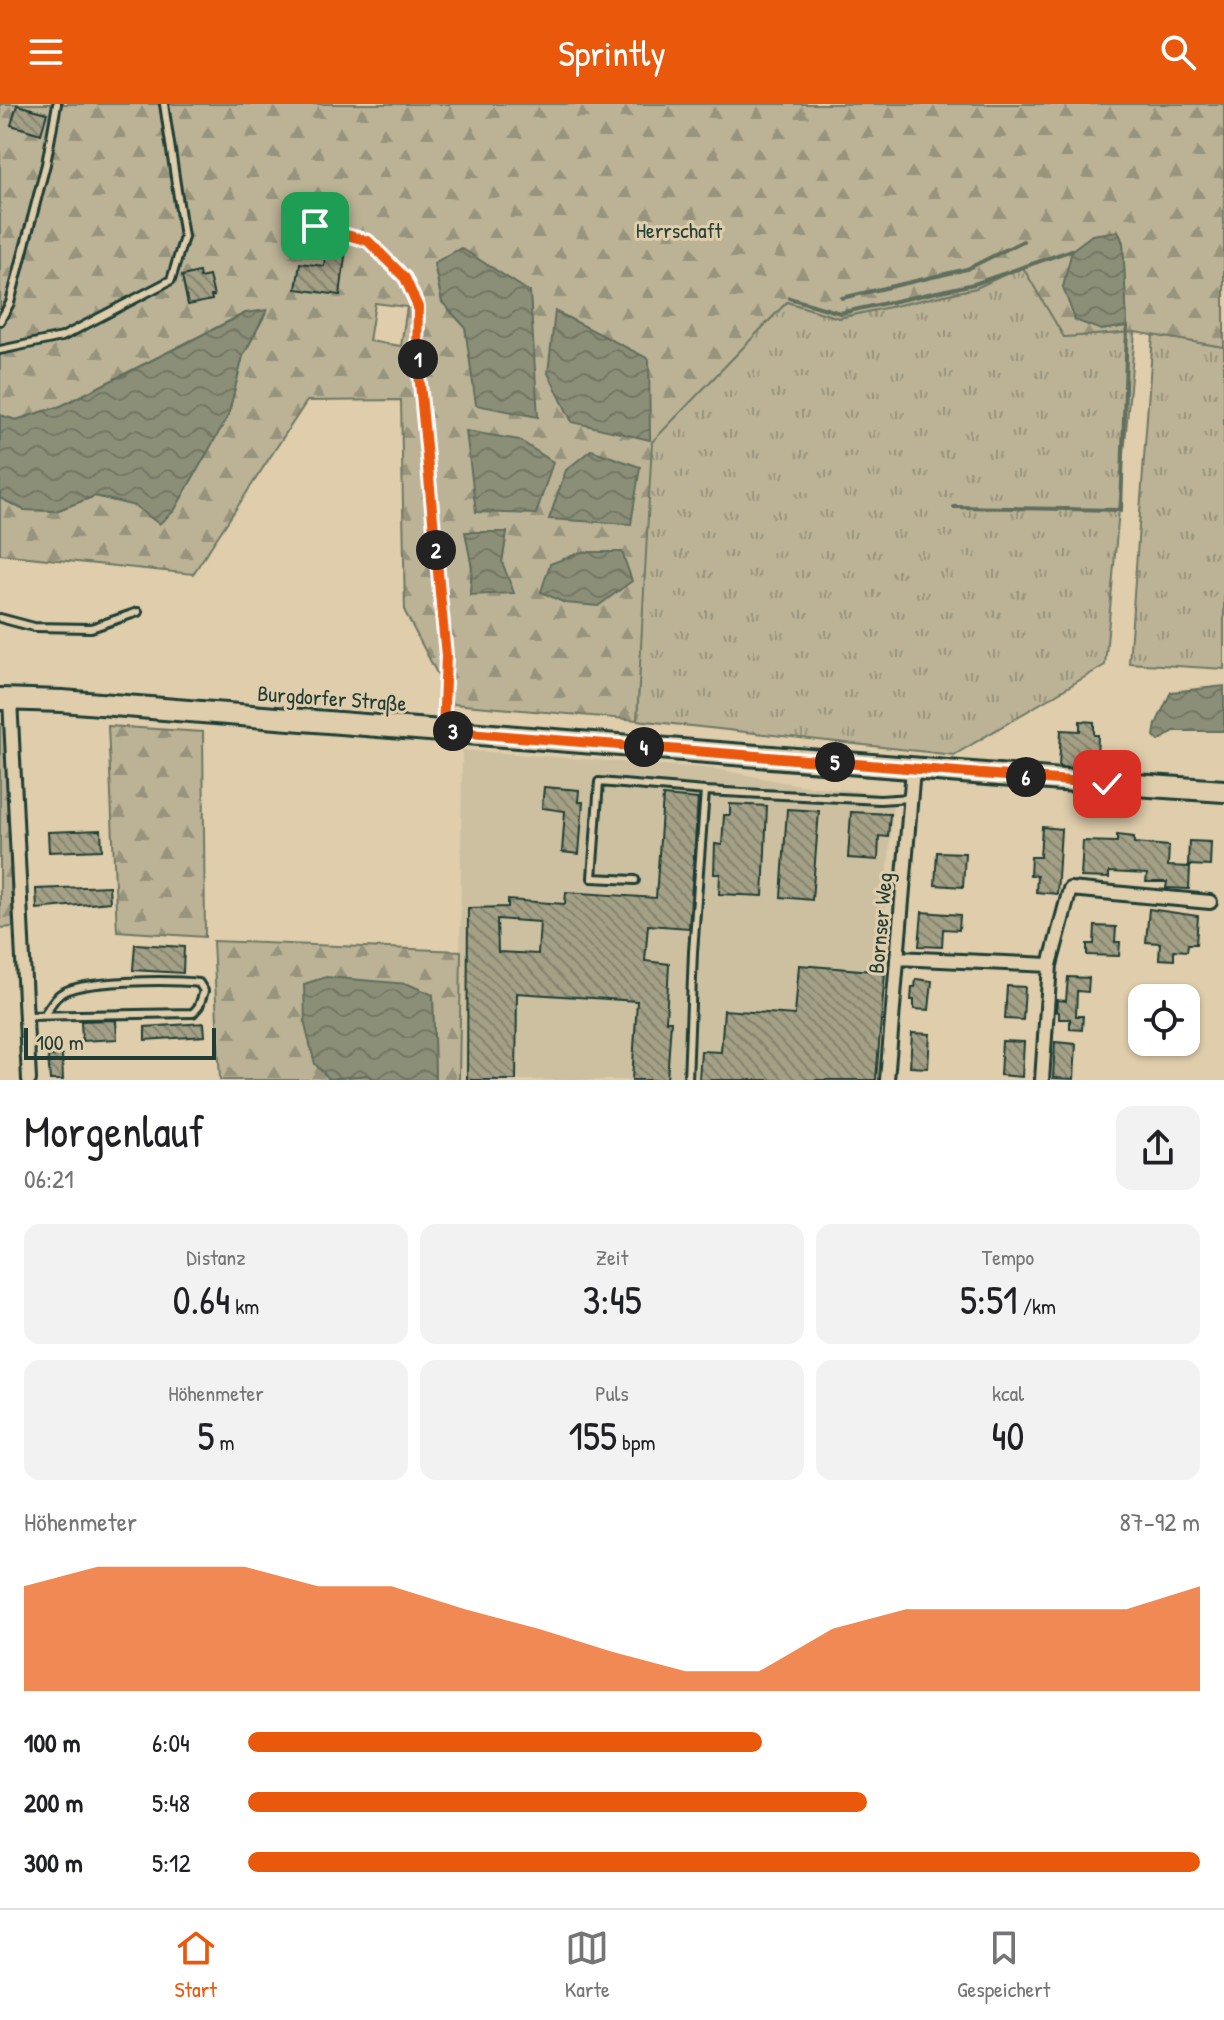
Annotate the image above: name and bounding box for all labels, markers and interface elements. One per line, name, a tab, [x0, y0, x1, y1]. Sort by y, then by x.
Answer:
text: Sprintly	[558, 28, 666, 77]
icon: menu	[24, 30, 68, 74]
icon: search	[1156, 30, 1200, 74]
pin	[281, 192, 349, 260]
icon: arrive	[293, 204, 337, 248]
park label: Herrschaft	[636, 215, 723, 245]
pin: 1	[398, 339, 438, 379]
text: 1	[414, 344, 422, 374]
pin: 2	[416, 530, 456, 570]
text: 2	[431, 535, 441, 565]
street label: Burgdorfer Straße	[256, 678, 408, 718]
pin: 3	[433, 711, 473, 751]
text: 3	[448, 716, 458, 746]
pin: 4	[624, 727, 664, 767]
text: 4	[640, 732, 648, 762]
pin: 5	[815, 742, 855, 782]
text: 5	[830, 747, 840, 777]
pin	[1073, 750, 1141, 818]
pin: 6	[1006, 757, 1046, 797]
text: 6	[1022, 762, 1030, 792]
icon: check	[1085, 762, 1129, 806]
street label: Bornser Weg	[861, 871, 899, 975]
map controls	[1128, 984, 1200, 1056]
button: locate	[1128, 984, 1200, 1056]
scale bar	[24, 1024, 216, 1060]
text: 100 m	[36, 1027, 84, 1057]
text: Morgenlauf	[24, 1101, 204, 1161]
button: share	[1116, 1106, 1200, 1190]
text: 06:21	[24, 1161, 74, 1196]
text: Distanz	[186, 1242, 246, 1272]
text: Zeit	[596, 1242, 628, 1272]
text: Tempo	[982, 1242, 1034, 1272]
text: 0.64	[173, 1272, 230, 1326]
text: 3:45	[582, 1272, 642, 1326]
text: 5:51	[960, 1272, 1018, 1326]
text: km	[230, 1291, 259, 1321]
text: /km	[1018, 1291, 1056, 1321]
text: Höhenmeter	[168, 1378, 264, 1408]
text: Puls	[595, 1378, 629, 1408]
text: kcal	[992, 1378, 1024, 1408]
text: 5	[198, 1408, 214, 1462]
text: 155	[569, 1408, 617, 1462]
text: 40	[992, 1408, 1024, 1462]
text: m	[214, 1427, 234, 1457]
text: bpm	[617, 1427, 655, 1457]
text: Höhenmeter	[24, 1504, 137, 1539]
text: 87–92 m	[1120, 1504, 1200, 1539]
text: 100 m	[24, 1725, 80, 1760]
text: 6:04	[152, 1725, 190, 1760]
text: 200 m	[24, 1785, 83, 1820]
text: 5:48	[152, 1785, 190, 1820]
text: 300 m	[24, 1845, 83, 1880]
text: 5:12	[152, 1845, 191, 1880]
tab: Start	[174, 1926, 218, 2004]
tab: Karte	[565, 1926, 610, 2004]
tab: Gespeichert	[957, 1926, 1050, 2004]

